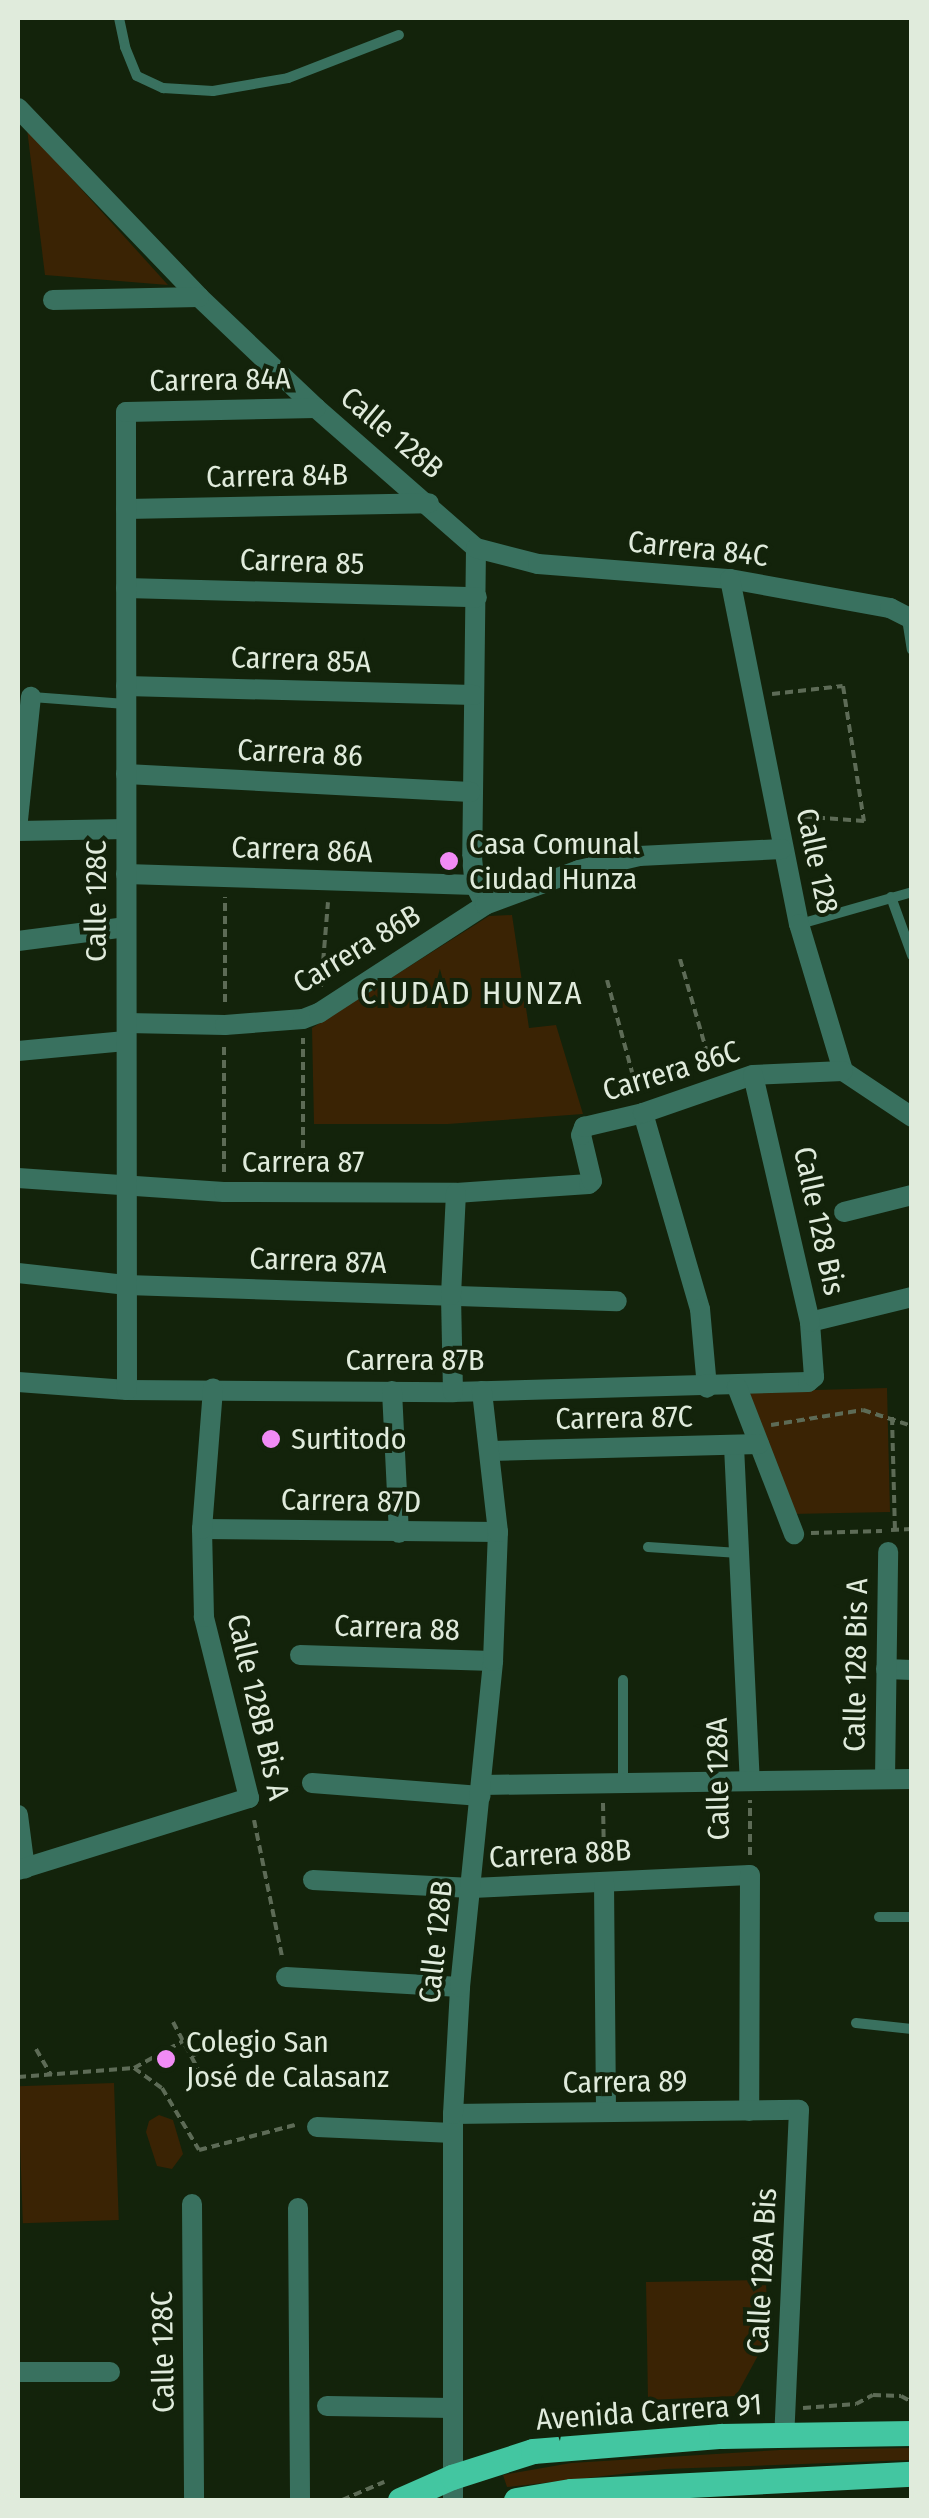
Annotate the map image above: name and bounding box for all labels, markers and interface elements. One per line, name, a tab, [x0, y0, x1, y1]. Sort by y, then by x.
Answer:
street label: Carrera 84A	[149, 361, 291, 399]
street label: Calle 128B	[333, 380, 451, 486]
street label: Carrera 84B	[206, 457, 348, 495]
street label: Carrera 84C	[626, 524, 770, 574]
street label: Carrera 85	[239, 542, 365, 582]
street label: Carrera 85A	[230, 640, 372, 680]
street label: Carrera 86	[236, 732, 364, 774]
street label: Calle 128	[788, 805, 846, 917]
place label: Casa Comunal Ciudad Hunza	[469, 826, 640, 896]
street label: Carrera 86A	[231, 830, 373, 870]
street label: Calle 128C	[78, 840, 114, 962]
marker: Casa Comunal Ciudad Hunza	[438, 850, 460, 872]
street label: Carrera 86B	[287, 897, 427, 1001]
district label: CIUDAD HUNZA	[360, 974, 584, 1012]
street label: Carrera 86C	[598, 1033, 744, 1109]
street label: Carrera 87	[242, 1144, 364, 1180]
street label: Calle 128 Bis	[786, 1144, 852, 1298]
street label: Carrera 87A	[249, 1241, 387, 1281]
street label: Carrera 87B	[345, 1342, 485, 1378]
street label: Carrera 87C	[555, 1399, 693, 1437]
place label: Surtitodo	[291, 1421, 406, 1457]
marker: Surtitodo	[260, 1428, 282, 1450]
street label: Carrera 87D	[281, 1482, 421, 1520]
street label: Calle 128 Bis A	[836, 1578, 876, 1752]
street label: Carrera 88	[333, 1608, 461, 1648]
street label: Calle 128B Bis A	[219, 1610, 297, 1804]
street label: Calle 128A	[699, 1717, 737, 1841]
street label: Carrera 88B	[488, 1832, 632, 1876]
street label: Calle 128B	[412, 1879, 460, 2005]
place label: Colegio San José de Calasanz	[186, 2024, 389, 2094]
marker: Colegio San José de Calasanz	[155, 2048, 177, 2070]
street label: Carrera 89	[562, 2063, 688, 2101]
street label: Calle 128A Bis	[740, 2187, 784, 2355]
street label: Calle 128C	[144, 2291, 182, 2413]
street label: Avenida Carrera 91	[535, 2386, 763, 2438]

